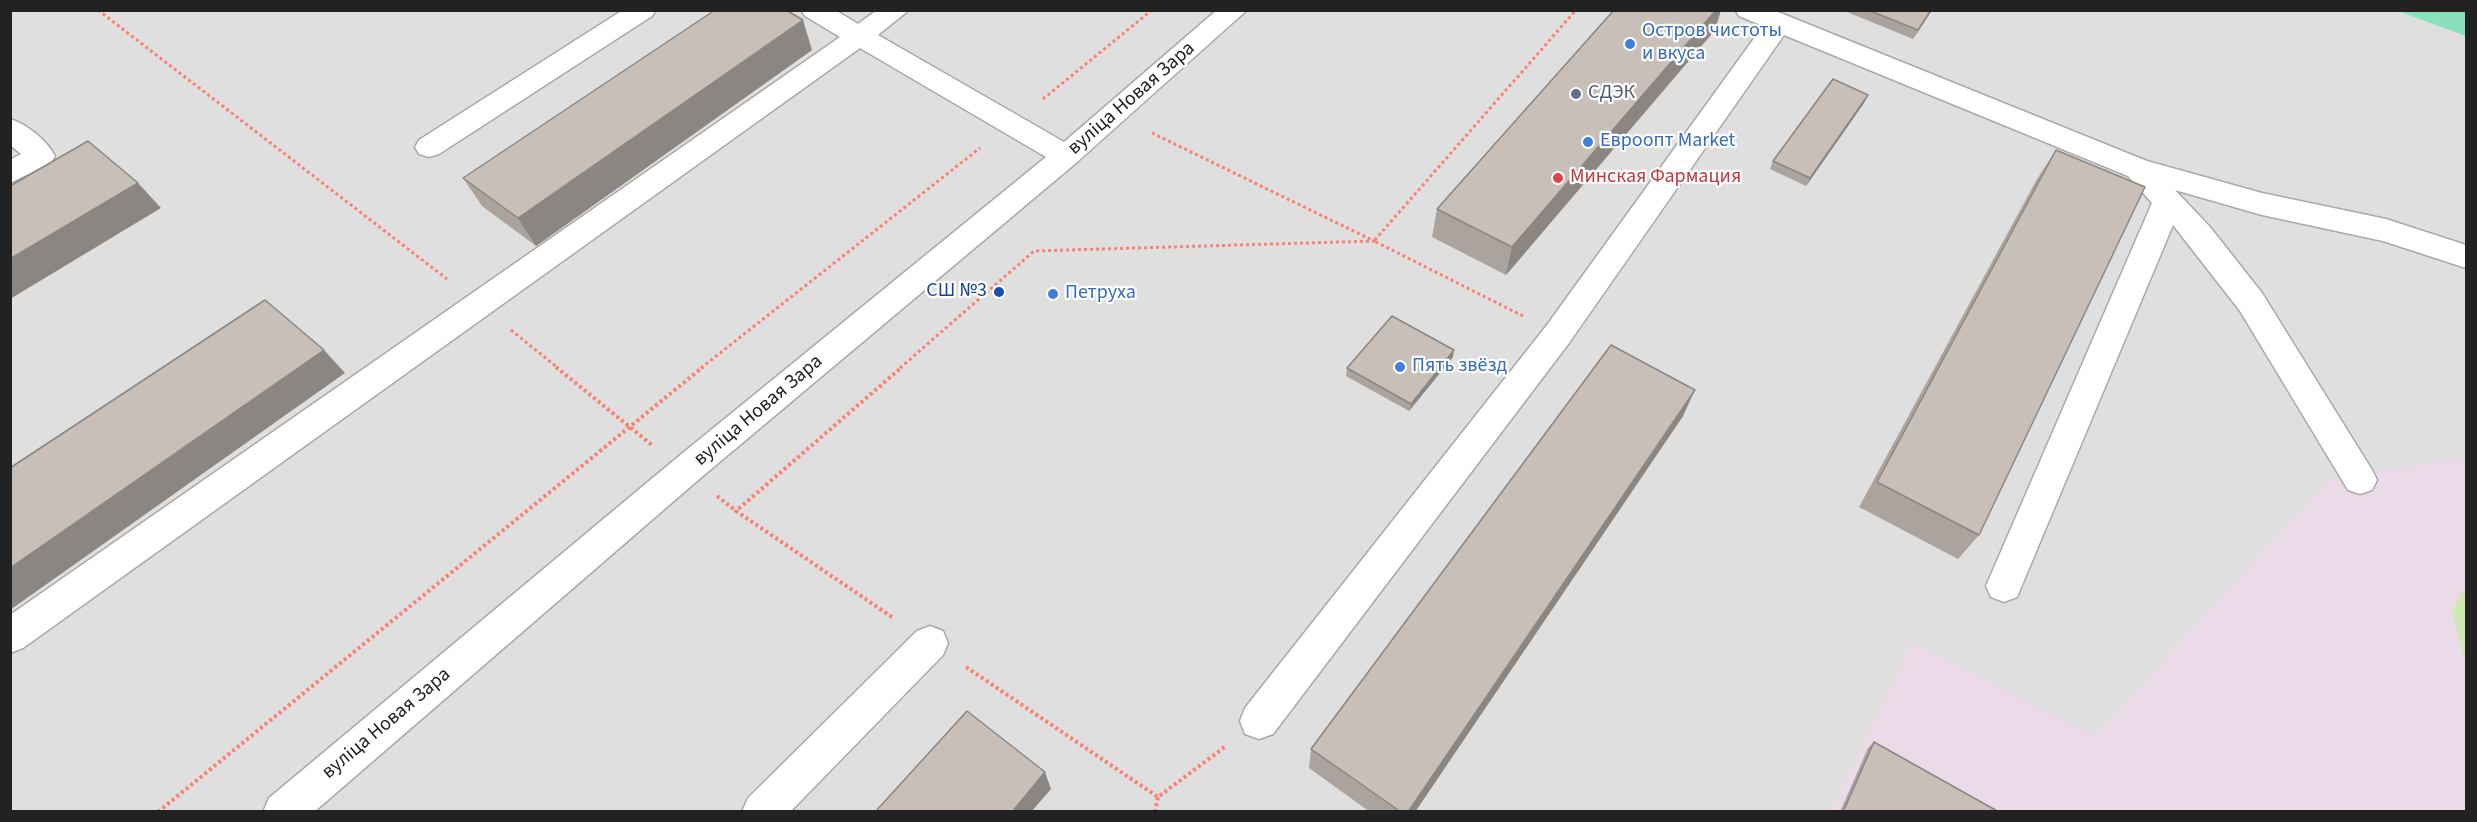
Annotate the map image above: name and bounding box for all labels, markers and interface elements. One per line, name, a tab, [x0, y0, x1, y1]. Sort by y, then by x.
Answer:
place label: Остров чистоты и вкуса	[1642, 20, 1782, 67]
street label: вуліца Новая Зара	[1064, 37, 1200, 161]
marker: Остров чистоты и вкуса	[1623, 37, 1637, 51]
place label: СДЭК	[1588, 82, 1635, 106]
marker: СДЭК	[1569, 87, 1583, 101]
place label: Евроопт Market	[1600, 130, 1735, 154]
marker: Евроопт Market	[1581, 135, 1595, 149]
place label: Минская Фармация	[1570, 166, 1741, 190]
marker: Минская Фармация	[1551, 171, 1565, 185]
place label: СШ №3	[926, 280, 987, 304]
place label: Петруха	[1065, 282, 1136, 306]
marker: СШ №3	[992, 285, 1006, 299]
marker: Петруха	[1046, 287, 1060, 301]
street label: вуліца Новая Зара	[690, 350, 828, 472]
place label: Пять звёзд	[1412, 355, 1507, 379]
marker: Пять звёзд	[1393, 360, 1407, 374]
street label: вуліца Новая Зара	[318, 663, 456, 785]

